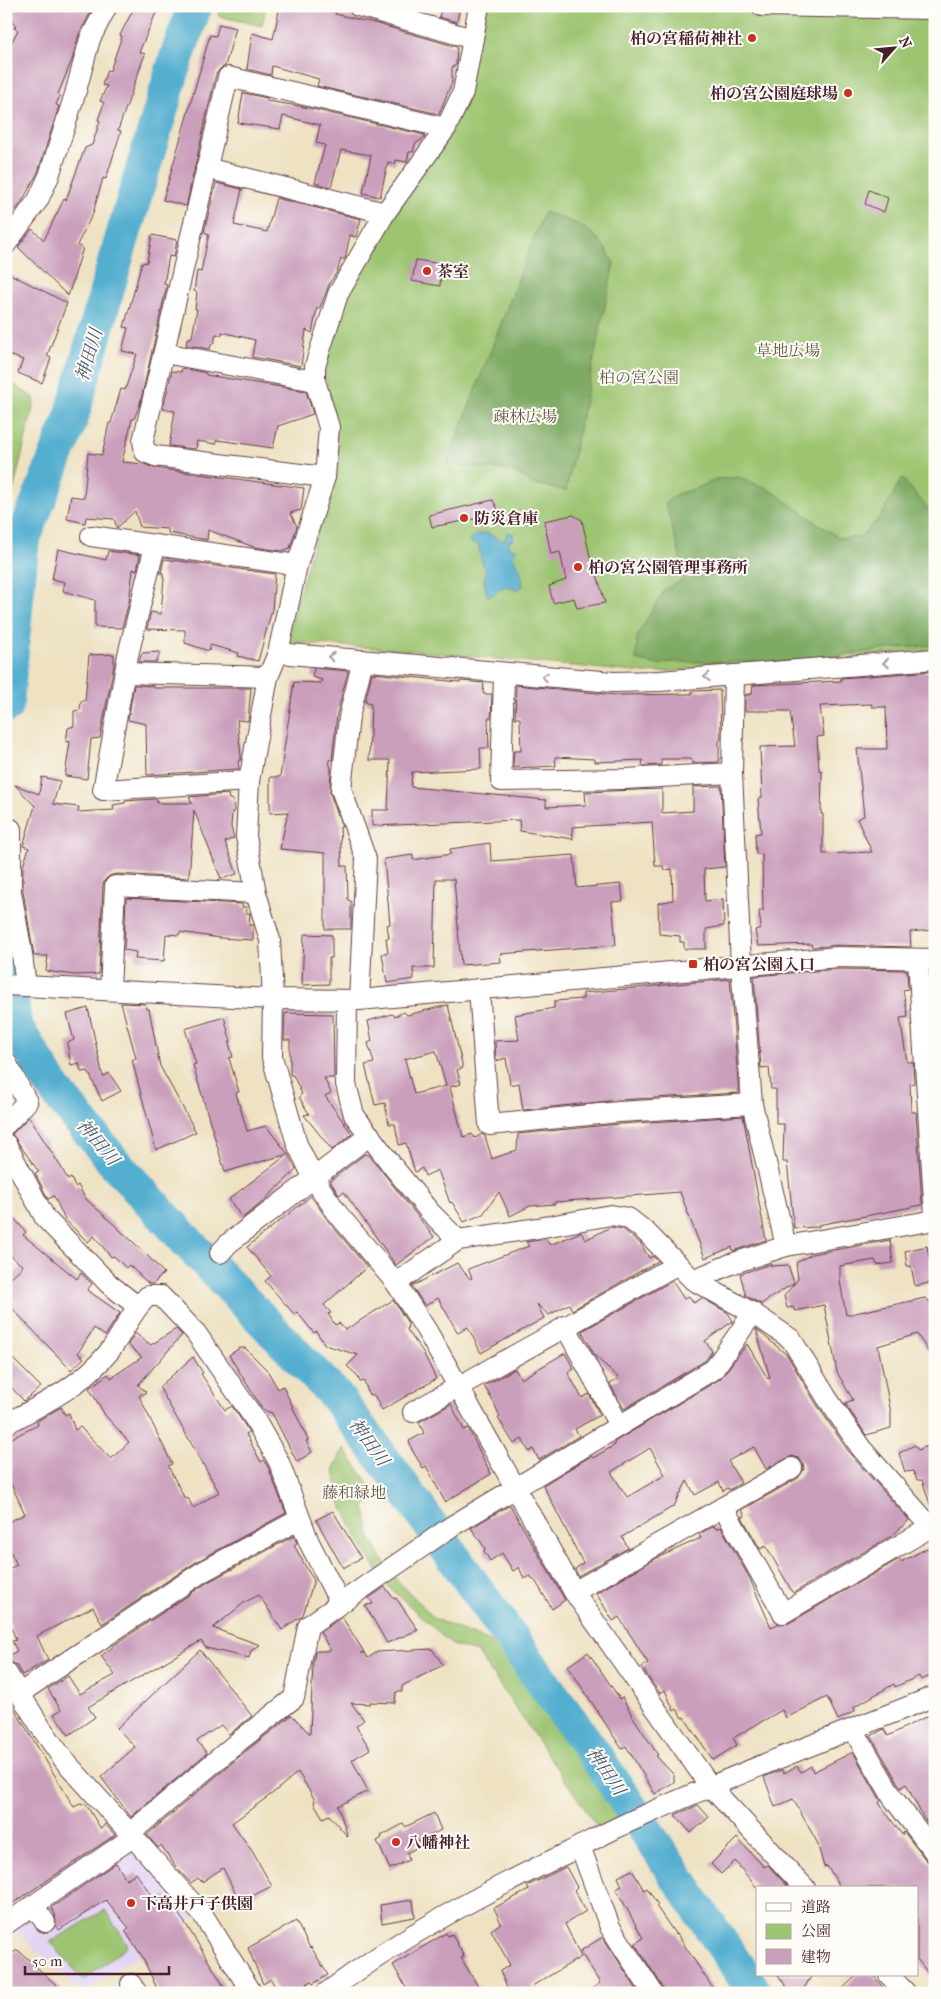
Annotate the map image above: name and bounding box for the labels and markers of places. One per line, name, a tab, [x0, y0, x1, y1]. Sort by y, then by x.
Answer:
place label: 柏の宮稲荷神社	[630, 29, 742, 48]
marker: 柏の宮稲荷神社	[746, 32, 758, 44]
place label: 柏の宮公園庭球場	[710, 84, 838, 103]
marker: 柏の宮公園庭球場	[842, 87, 854, 99]
place label: 茶室	[437, 262, 469, 281]
marker: 茶室	[421, 265, 433, 277]
place label: 防災倉庫	[474, 509, 538, 528]
marker: 防災倉庫	[458, 512, 470, 524]
place label: 柏の宮公園管理事務所	[588, 558, 748, 577]
marker: 柏の宮公園管理事務所	[572, 561, 584, 573]
place label: 柏の宮公園入口	[703, 955, 815, 974]
marker: 柏の宮公園入口	[687, 958, 699, 970]
place label: 八幡神社	[406, 1833, 470, 1852]
marker: 八幡神社	[390, 1836, 402, 1848]
place label: 下高井戸子供園	[141, 1894, 253, 1913]
marker: 下高井戸子供園	[125, 1897, 137, 1909]

